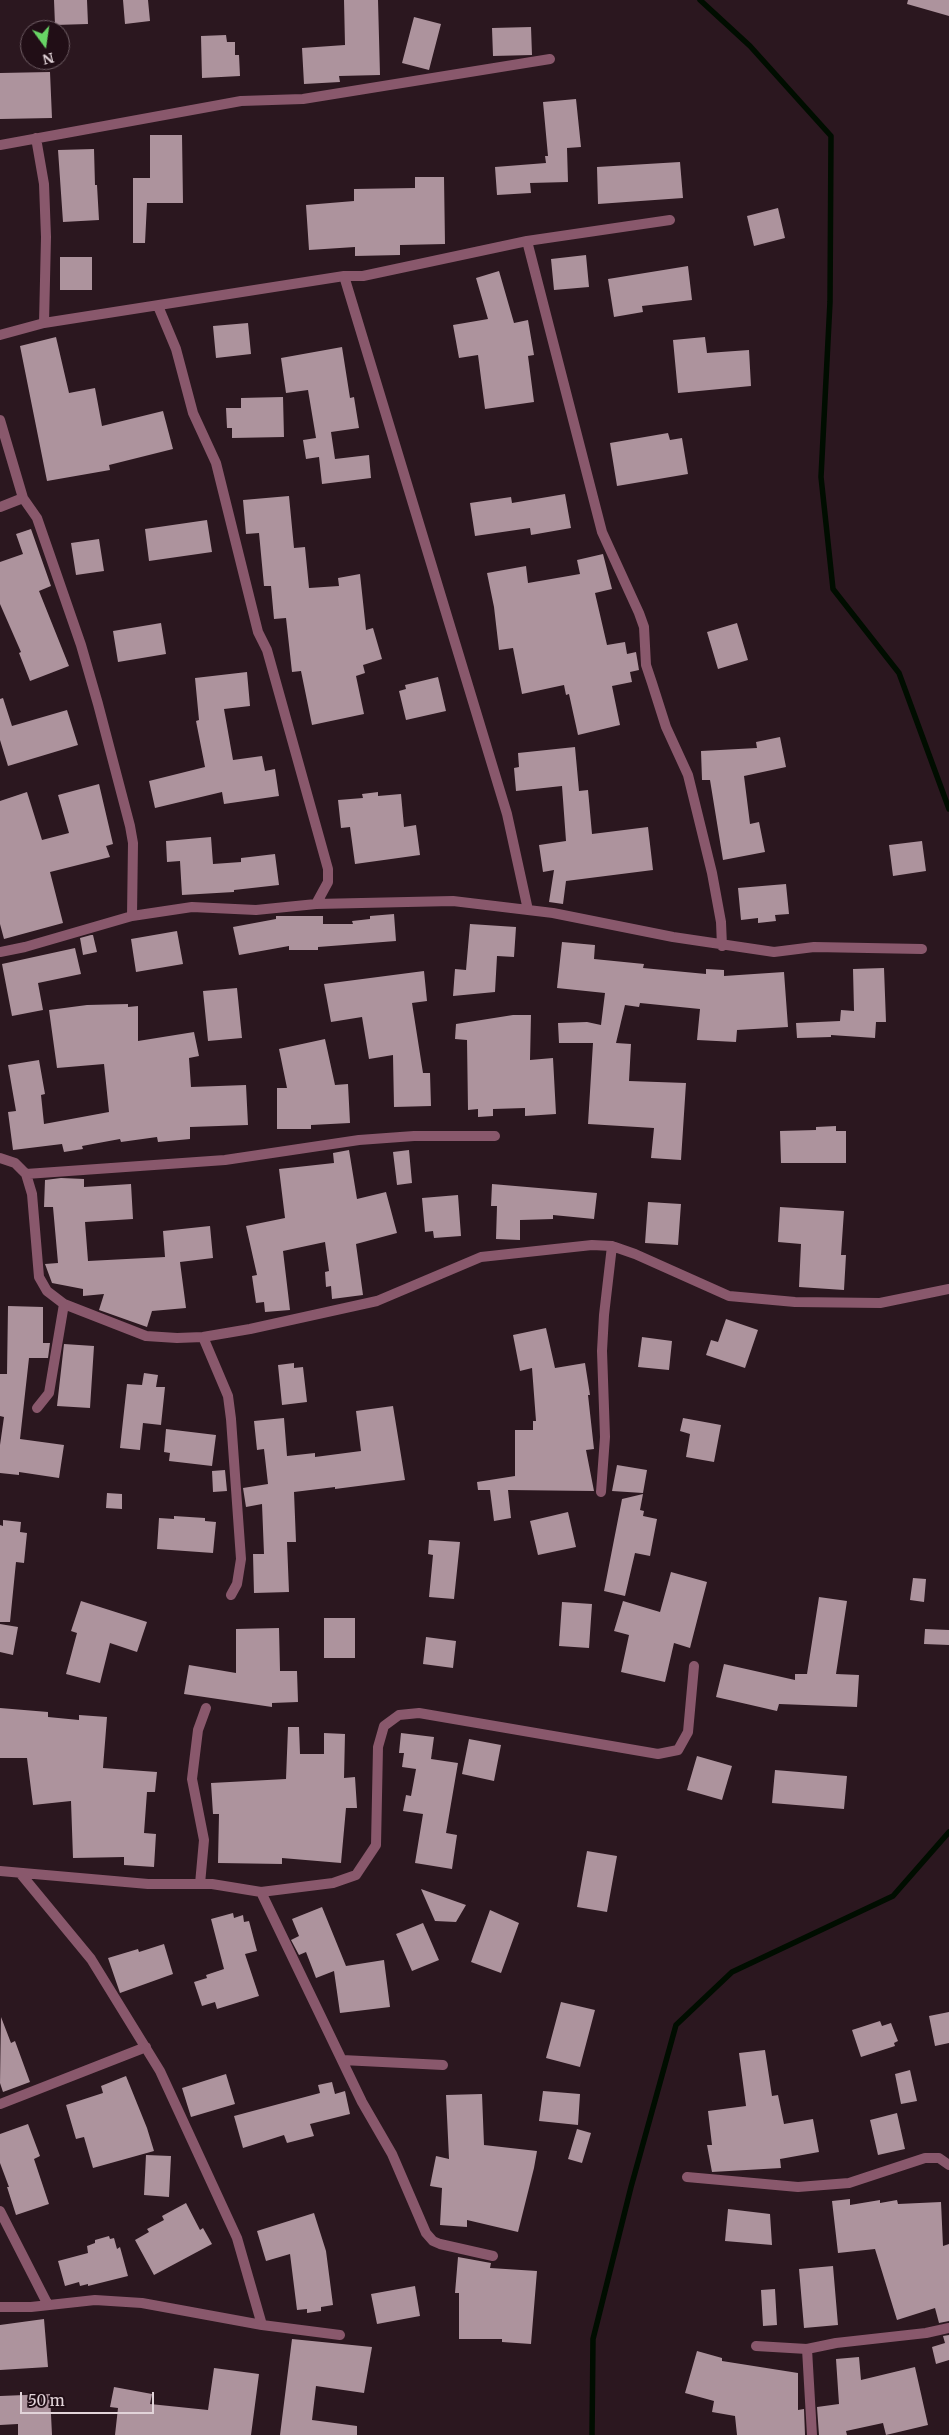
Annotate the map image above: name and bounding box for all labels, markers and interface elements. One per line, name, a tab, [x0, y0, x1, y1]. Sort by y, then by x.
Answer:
north arrow	[20, 20, 70, 70]
text: N	[41, 49, 56, 69]
scale bar	[22, 2382, 156, 2414]
text: 50 m	[28, 2391, 65, 2410]

